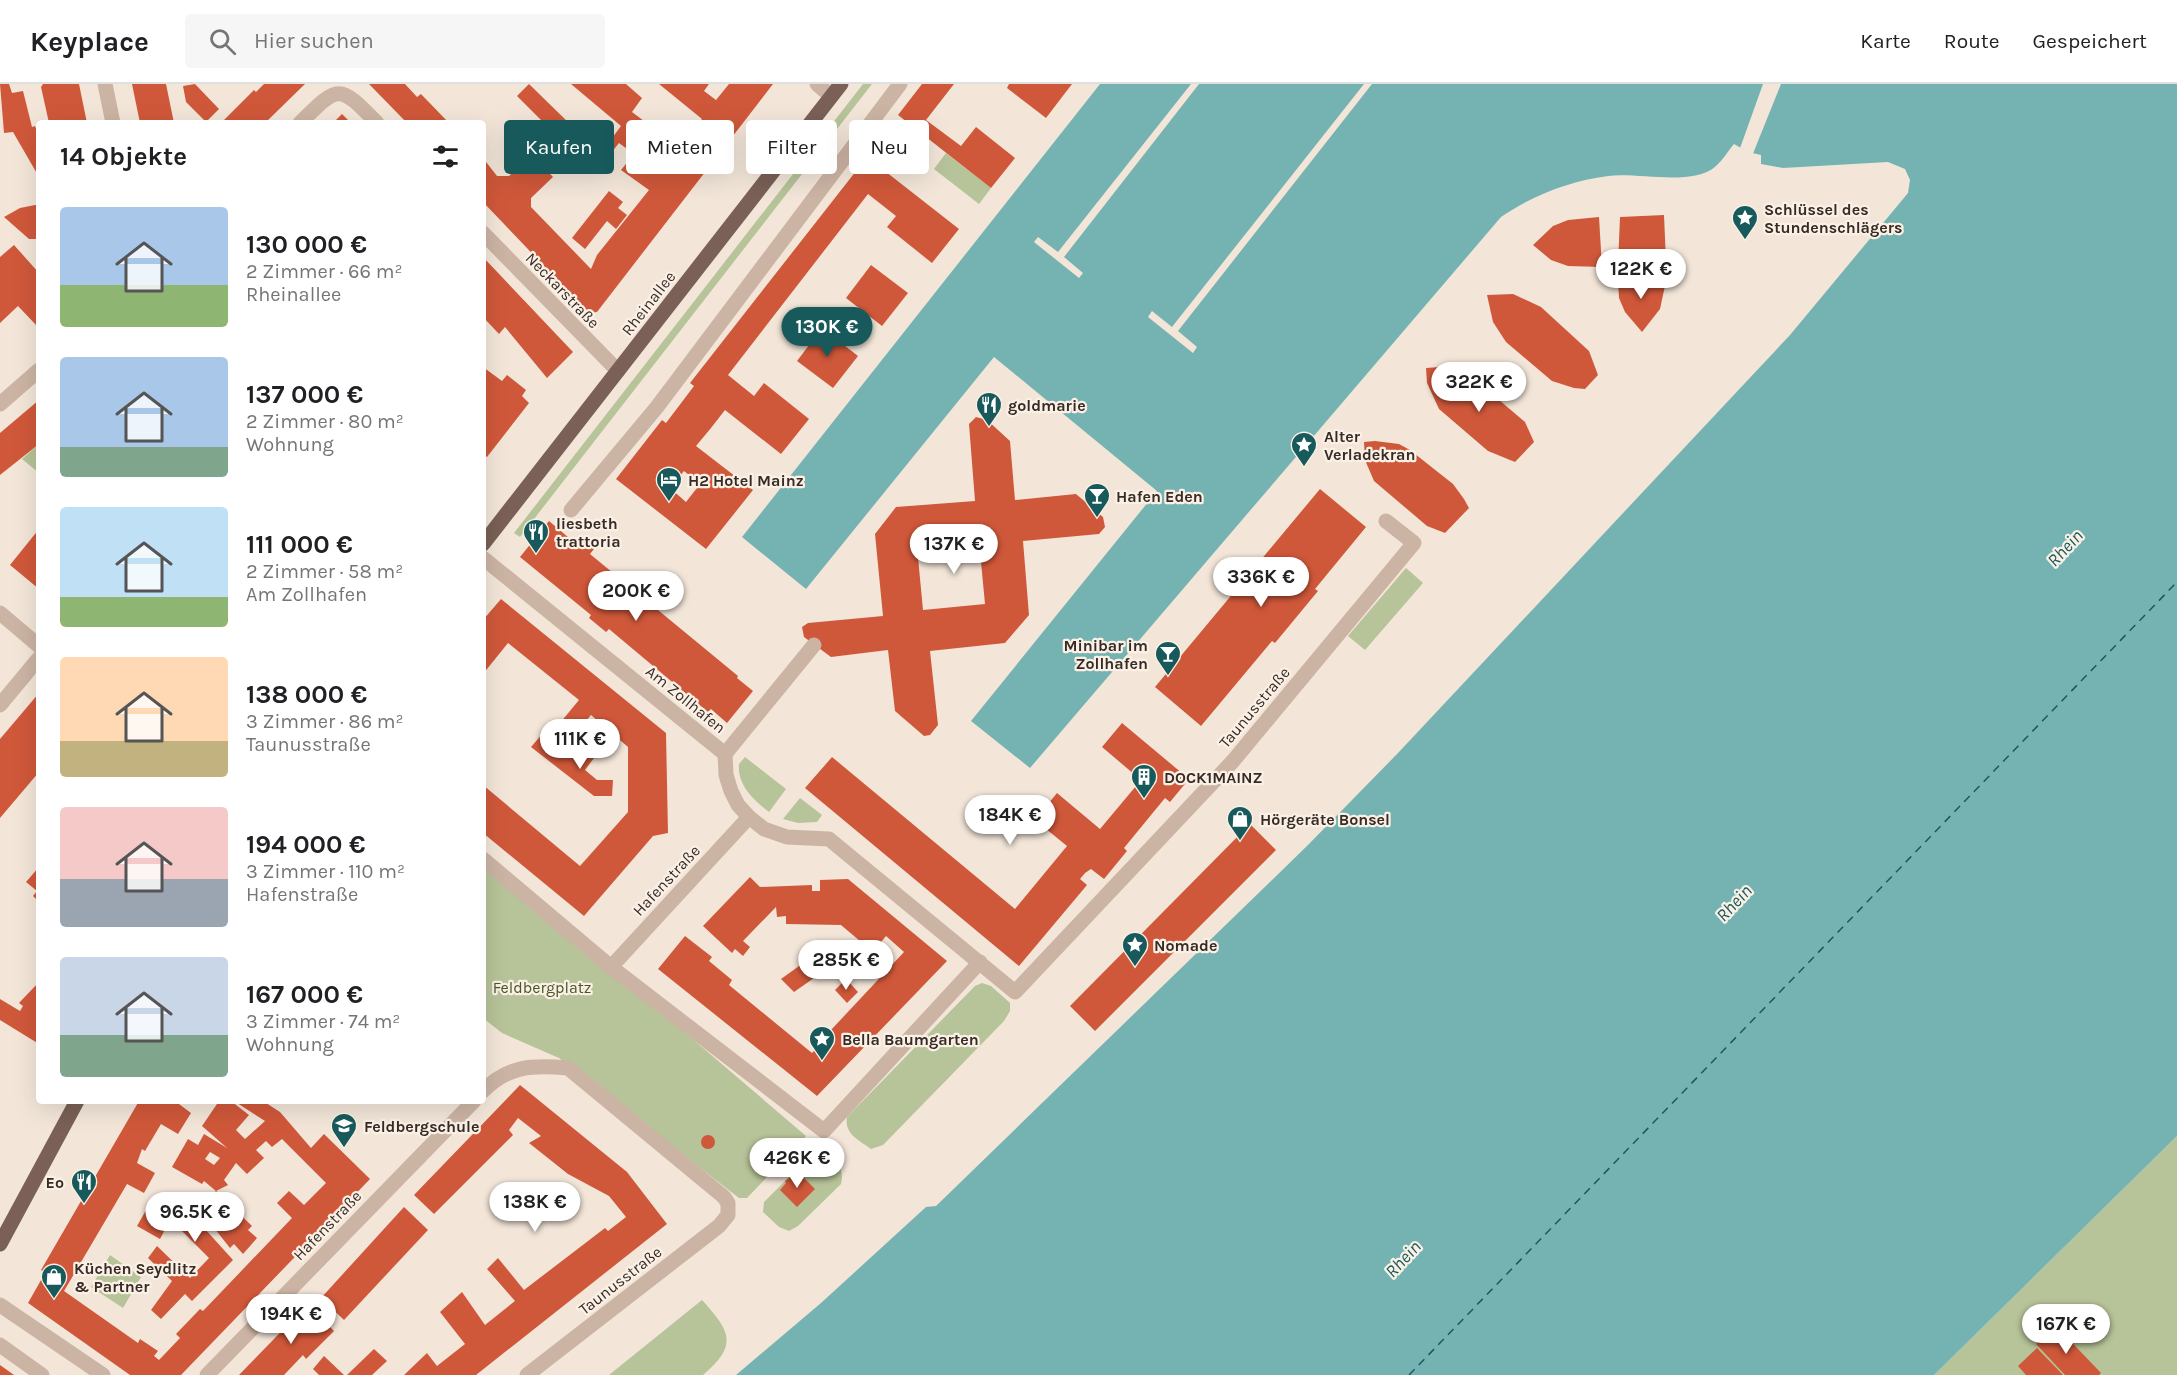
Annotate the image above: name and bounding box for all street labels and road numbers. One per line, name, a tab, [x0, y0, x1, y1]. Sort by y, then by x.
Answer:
street label: Neckarstraße	[522, 248, 604, 332]
street label: Rheinallee	[617, 267, 679, 339]
street label: Am Zollhafen	[642, 661, 729, 737]
street label: Taunusstraße	[1215, 663, 1294, 752]
street label: Hafenstraße	[629, 841, 704, 920]
street label: Hafenstraße	[289, 1186, 365, 1264]
street label: Taunusstraße	[575, 1242, 666, 1319]

